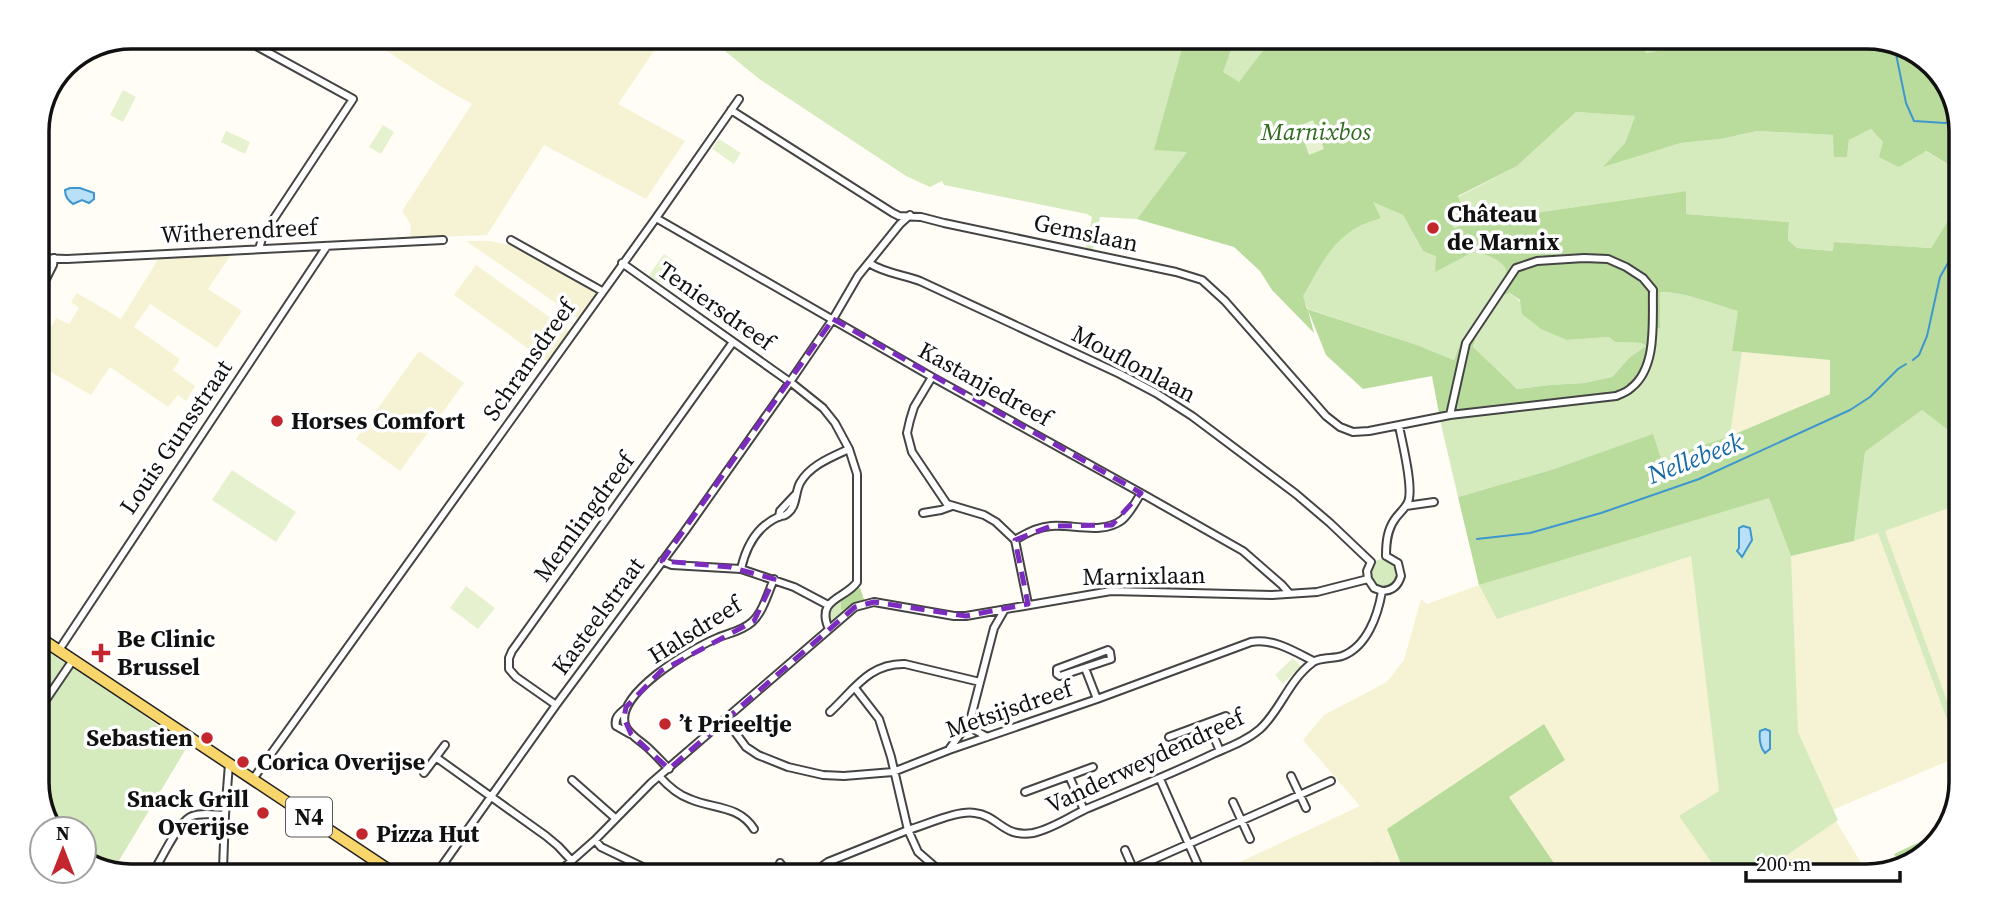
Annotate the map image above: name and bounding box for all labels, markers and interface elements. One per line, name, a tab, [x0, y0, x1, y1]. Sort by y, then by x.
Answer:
park label: Marnixbos	[1260, 115, 1371, 148]
place label: Château de Marnix	[1447, 197, 1560, 258]
street label: Gemslaan	[1031, 205, 1141, 260]
street label: Witherendreef	[160, 210, 321, 251]
marker: Château de Marnix	[1425, 220, 1441, 236]
street label: Teniersdreef	[651, 253, 783, 359]
street label: Schransdreef	[475, 290, 584, 427]
street label: Mouflonlaan	[1066, 317, 1202, 410]
street label: Kastanjedreef	[913, 333, 1060, 435]
street label: Louis Gunsstraat	[112, 353, 240, 521]
place label: Horses Comfort	[291, 404, 465, 437]
marker: Horses Comfort	[269, 413, 285, 429]
water label: Nellebeek	[1641, 423, 1749, 493]
street label: Memlingdreef	[525, 443, 643, 588]
street label: Kasteelstraat	[544, 550, 652, 681]
street label: Marnixlaan	[1082, 558, 1206, 593]
street label: Halsdreef	[642, 587, 750, 671]
place label: Be Clinic Brussel	[117, 622, 215, 683]
marker: Be Clinic Brussel	[91, 643, 111, 663]
street label: Metsijsdreef	[941, 671, 1079, 746]
street label: Vanderweydendreef	[1040, 699, 1252, 821]
place label: ’t Prieeltje	[679, 707, 792, 740]
marker: ’t Prieeltje	[657, 716, 673, 732]
place label: Sebastien	[86, 721, 193, 754]
marker: Sebastien	[199, 730, 215, 746]
place label: Corica Overijse	[257, 745, 425, 778]
marker: Corica Overijse	[235, 754, 251, 770]
place label: Snack Grill Overijse	[127, 782, 249, 843]
road number: N4	[286, 797, 332, 836]
marker: Snack Grill Overijse	[255, 805, 271, 821]
north arrow	[28, 815, 98, 885]
place label: Pizza Hut	[376, 817, 480, 850]
text: N	[56, 820, 70, 846]
marker: Pizza Hut	[354, 826, 370, 842]
scale bar	[1746, 839, 1900, 883]
text: 200 m	[1756, 849, 1811, 878]

